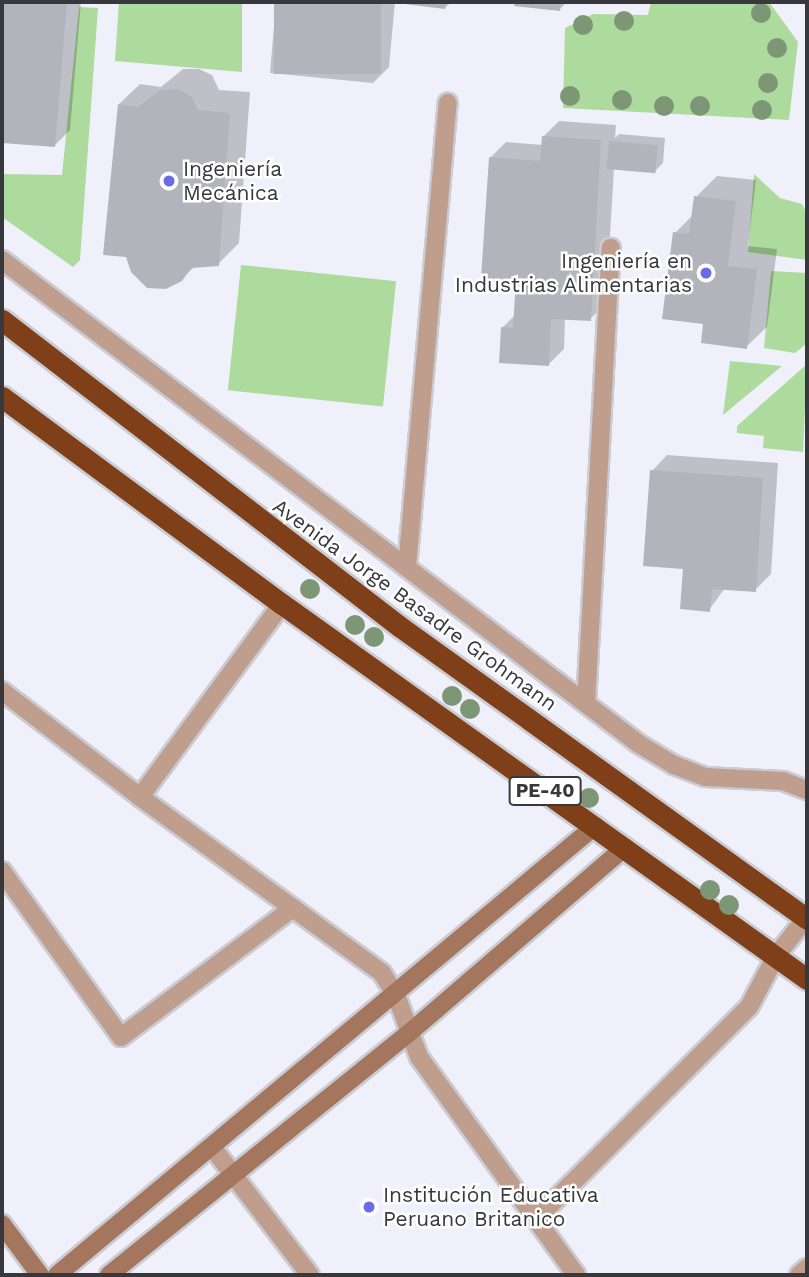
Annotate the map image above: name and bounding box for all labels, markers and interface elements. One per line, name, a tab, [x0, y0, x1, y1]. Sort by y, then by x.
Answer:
place label: Ingeniería Mecánica	[183, 156, 282, 206]
marker: Ingeniería Mecánica	[161, 173, 177, 189]
place label: Ingeniería en Industrias Alimentarias	[454, 248, 692, 298]
marker: Ingeniería en Industrias Alimentarias	[698, 265, 714, 281]
street label: Avenida Jorge Basadre Grohmann	[268, 493, 562, 717]
road number: PE-40	[508, 776, 582, 806]
place label: Institución Educativa Peruano Britanico	[383, 1182, 599, 1232]
marker: Institución Educativa Peruano Britanico	[361, 1199, 377, 1215]

